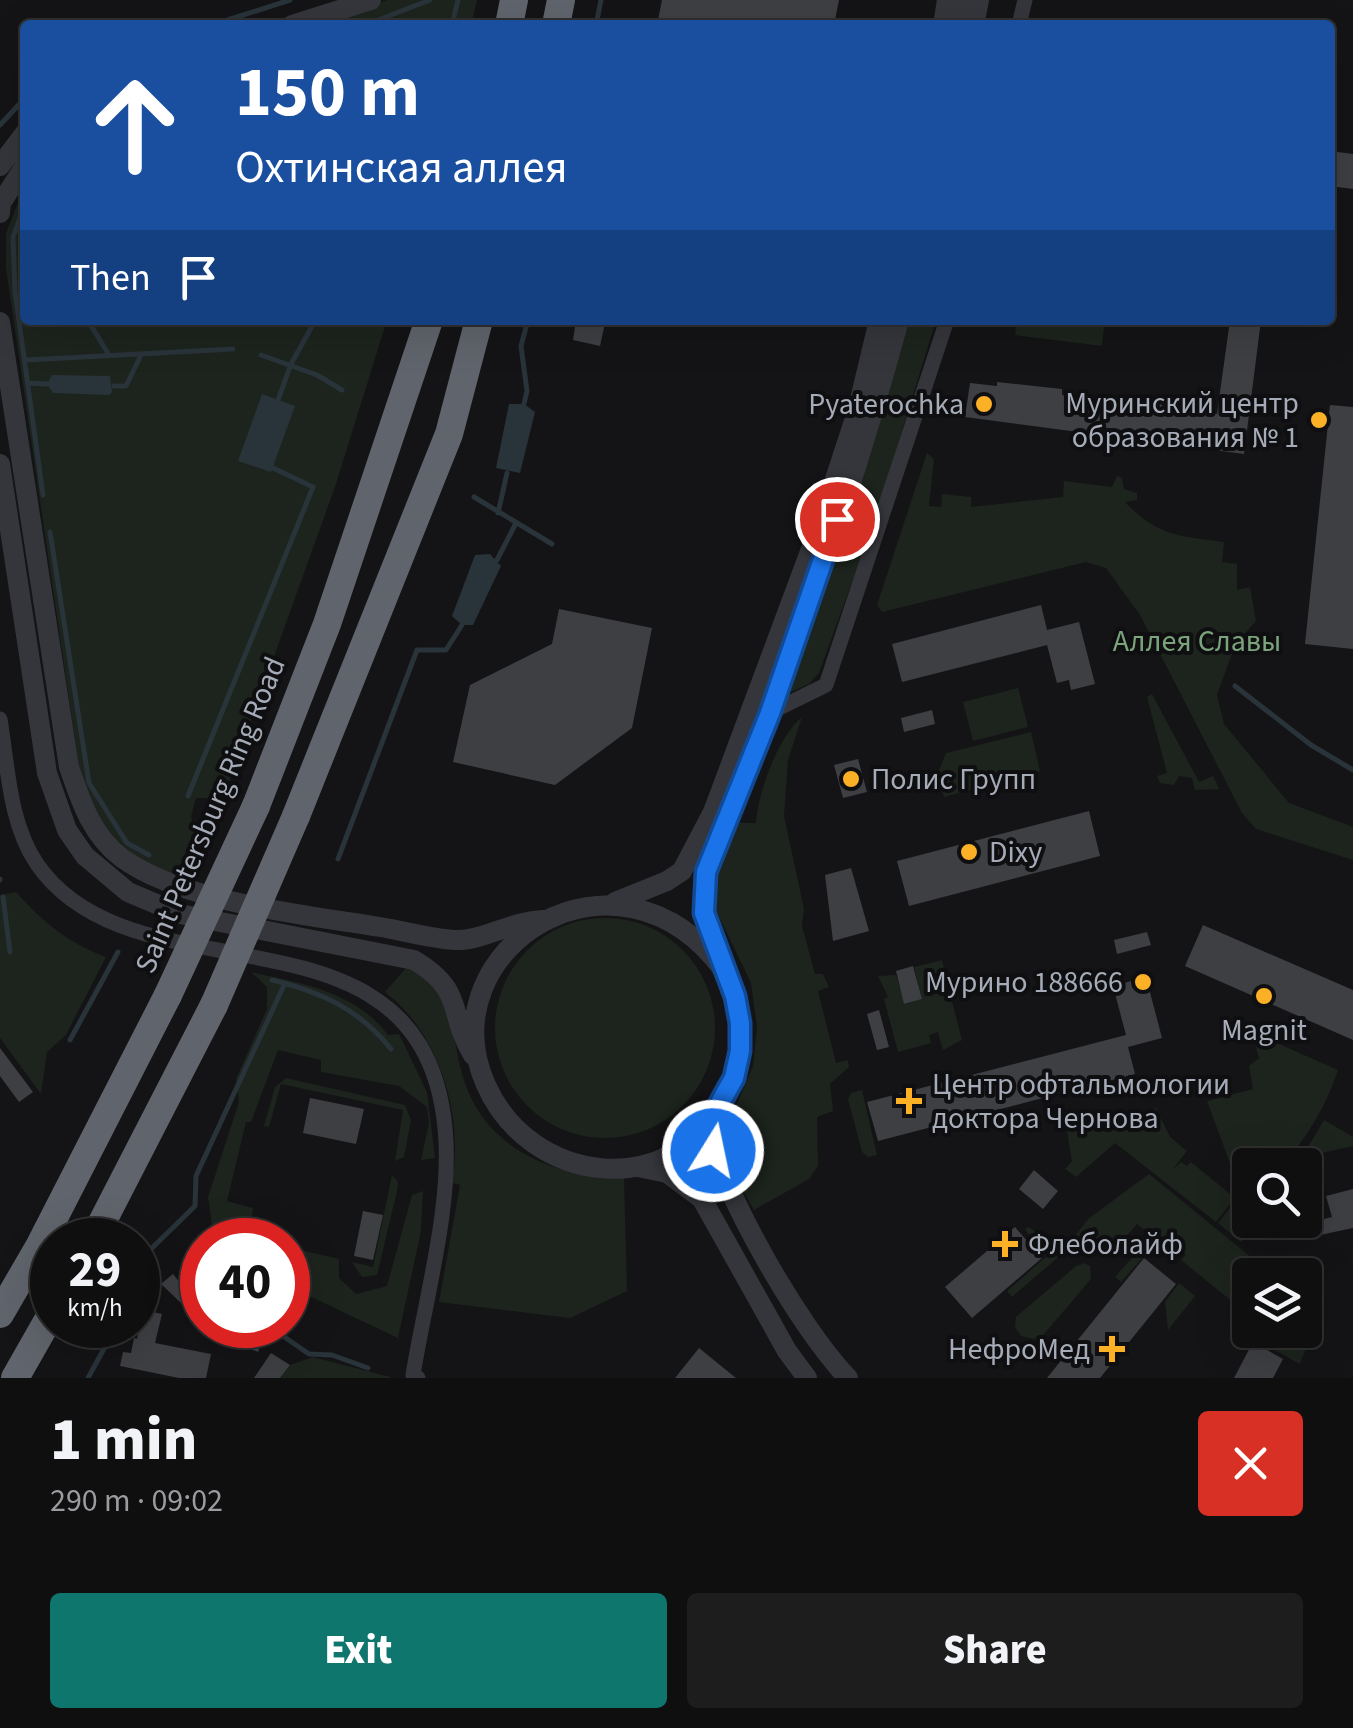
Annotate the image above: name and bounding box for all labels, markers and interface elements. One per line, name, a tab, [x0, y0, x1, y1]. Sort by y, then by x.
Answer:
text: 150 m	[235, 43, 420, 143]
icon: ahead	[70, 60, 200, 190]
text: Охтинская аллея	[235, 136, 568, 200]
icon: arrive	[171, 250, 226, 305]
text: Then	[70, 251, 151, 305]
place label: Муринский центр образования № 1	[1065, 382, 1299, 459]
place label: Pyaterochka	[808, 383, 964, 426]
marker: Pyaterochka	[973, 393, 995, 415]
marker: Муринский центр образования № 1	[1308, 409, 1330, 431]
pin	[795, 477, 880, 562]
icon: arrive	[810, 492, 865, 547]
park label: Аллея Славы	[1113, 620, 1281, 663]
street label: Saint Petersburg Ring Road	[124, 650, 297, 980]
place label: Полис Групп	[871, 758, 1036, 801]
marker: Полис Групп	[840, 768, 862, 790]
place label: Dixy	[989, 831, 1042, 874]
marker: Dixy	[958, 841, 980, 863]
place label: Мурино 188666	[925, 961, 1123, 1004]
marker: Мурино 188666	[1132, 971, 1154, 993]
marker: Magnit	[1253, 985, 1275, 1007]
place label: Magnit	[1221, 1009, 1307, 1052]
place label: Центр офтальмологии доктора Чернова	[932, 1063, 1230, 1140]
marker: Центр офтальмологии доктора Чернова	[896, 1088, 922, 1114]
position arrow	[661, 1099, 765, 1203]
map controls	[1232, 1148, 1322, 1348]
button: search	[1232, 1148, 1322, 1238]
speed limit sign: 40	[180, 1218, 310, 1348]
place label: Флеболайф	[1028, 1223, 1183, 1266]
marker: Флеболайф	[992, 1231, 1018, 1257]
text: 29	[69, 1235, 121, 1306]
button: layers	[1232, 1258, 1322, 1348]
text: km/h	[67, 1290, 123, 1326]
place label: НефроМед	[948, 1328, 1090, 1371]
marker: НефроМед	[1099, 1336, 1125, 1362]
text: 1 min	[50, 1398, 197, 1483]
button: close	[1198, 1411, 1303, 1516]
text: 290 m · 09:02	[50, 1478, 223, 1524]
button: Exit	[50, 1593, 667, 1708]
button: Share	[687, 1593, 1303, 1708]

